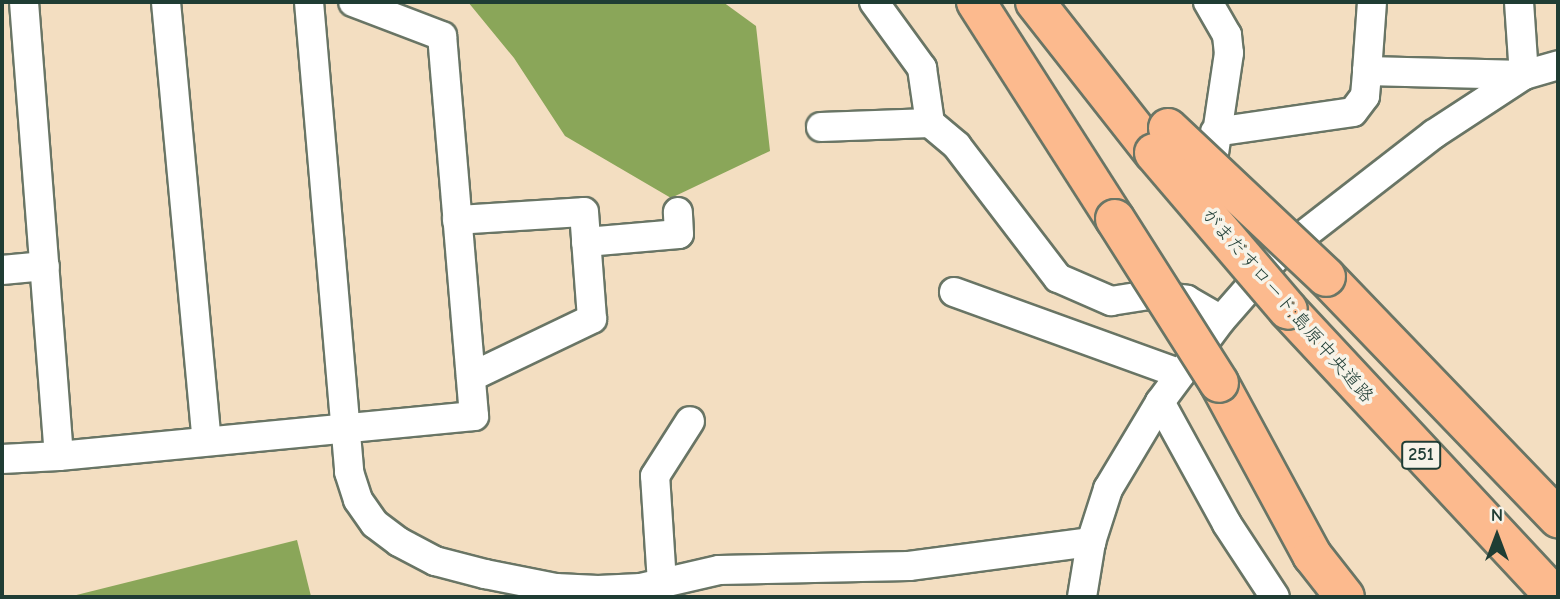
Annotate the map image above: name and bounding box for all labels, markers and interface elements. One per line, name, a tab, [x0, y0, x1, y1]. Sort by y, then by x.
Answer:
street label: がまだすロード;島原中央道路	[1196, 204, 1378, 408]
road number: 251	[1400, 440, 1442, 470]
north arrow	[1462, 501, 1532, 571]
text: N	[1491, 504, 1503, 526]

